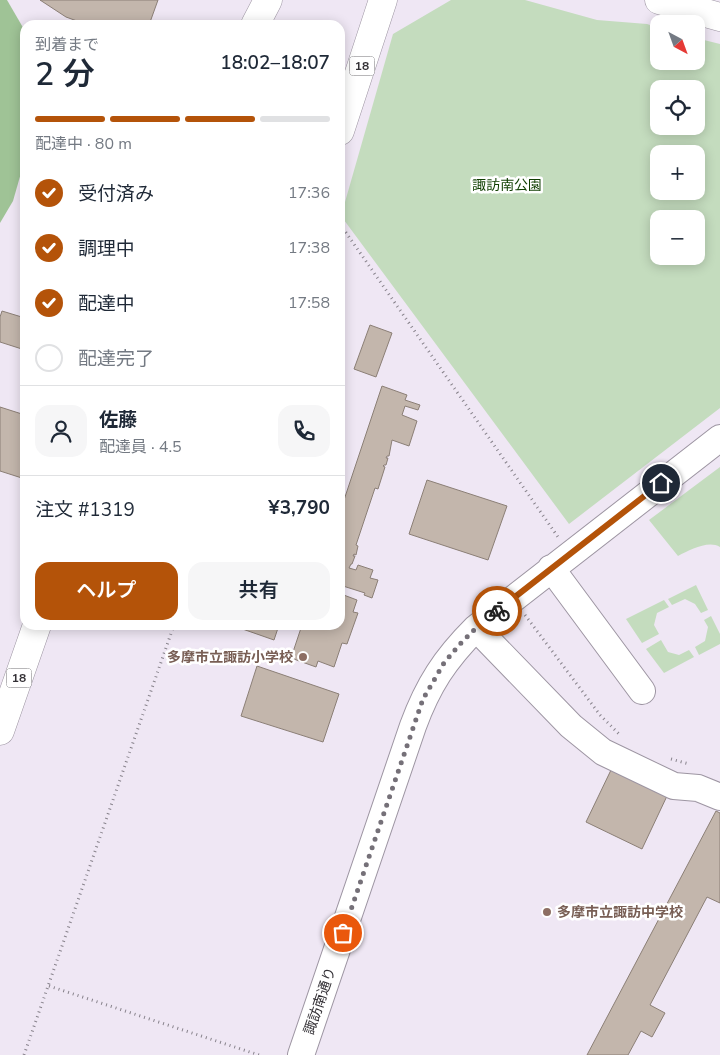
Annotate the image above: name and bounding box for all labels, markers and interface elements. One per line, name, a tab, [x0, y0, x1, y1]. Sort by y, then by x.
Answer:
north arrow	[650, 15, 705, 70]
map controls	[650, 15, 705, 265]
text: 到着まで	[35, 34, 99, 56]
text: 18:02–18:07	[220, 50, 330, 76]
text: 2 分	[35, 53, 95, 96]
road number: 18	[350, 56, 374, 76]
button: locate	[650, 80, 705, 135]
text: 配達中 · 80 m	[35, 133, 132, 155]
button: +	[650, 145, 705, 200]
park label: 諏訪南公園	[472, 176, 542, 195]
icon: check	[35, 179, 63, 207]
text: 受付済み	[78, 181, 154, 207]
text: 17:36	[288, 182, 330, 204]
button: −	[650, 210, 705, 265]
icon: check	[35, 234, 63, 262]
text: 調理中	[78, 236, 135, 262]
text: 17:38	[288, 237, 330, 259]
icon: check	[35, 289, 63, 317]
text: 配達中	[78, 291, 135, 317]
text: 17:58	[288, 292, 330, 314]
text: 配達完了	[78, 346, 154, 372]
button: person	[35, 405, 87, 457]
button: phone	[278, 405, 330, 457]
text: 佐藤	[99, 407, 137, 433]
text: 配達員 · 4.5	[99, 436, 182, 458]
pin	[640, 462, 682, 504]
icon: home	[647, 469, 675, 497]
text: ¥3,790	[268, 495, 330, 521]
text: 注文 #1319	[35, 497, 135, 523]
button: ヘルプ	[35, 562, 178, 620]
button: 共有	[188, 562, 330, 620]
courier	[472, 586, 522, 636]
icon: bike	[483, 597, 511, 625]
place label: 多摩市立諏訪小学校	[167, 648, 293, 667]
marker: 多摩市立諏訪小学校	[297, 651, 309, 663]
road number: 18	[6, 668, 32, 688]
place label: 多摩市立諏訪中学校	[557, 903, 683, 922]
marker: 多摩市立諏訪中学校	[541, 906, 553, 918]
pin	[322, 912, 364, 954]
icon: bag	[329, 919, 357, 947]
street label: 諏訪南通り	[300, 965, 340, 1037]

